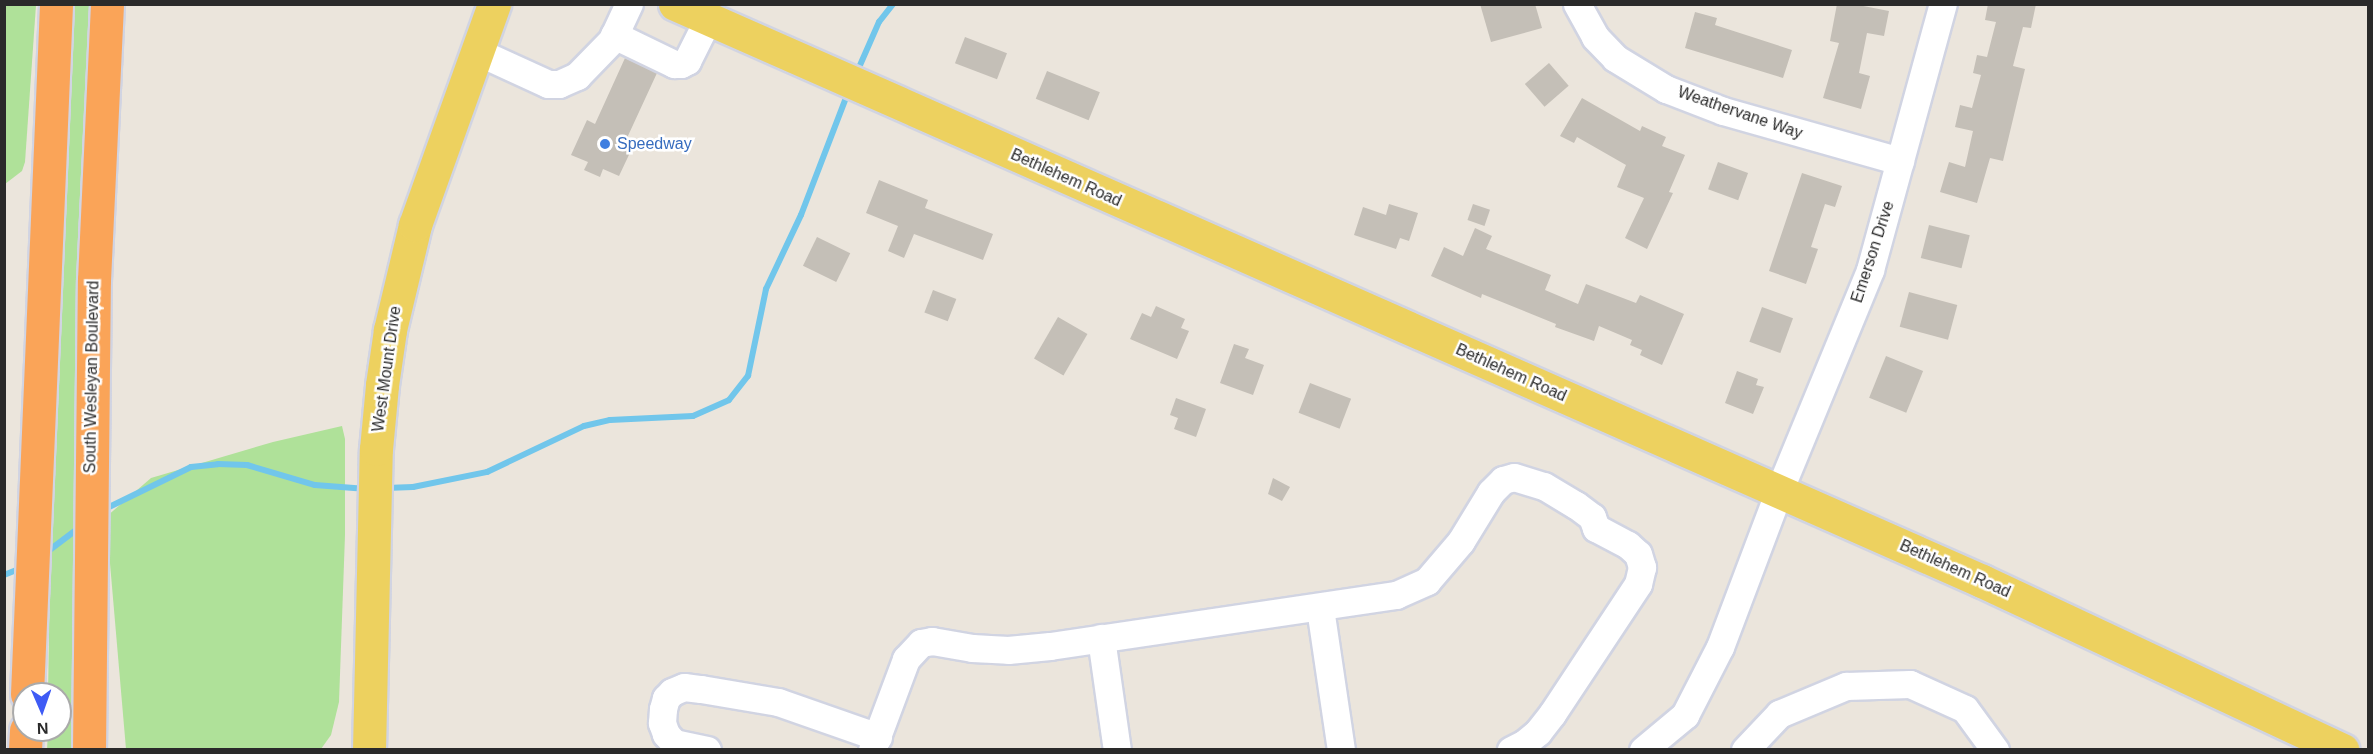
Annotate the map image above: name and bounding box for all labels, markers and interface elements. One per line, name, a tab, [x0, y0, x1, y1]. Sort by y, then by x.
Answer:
street label: Weathervane Way	[1675, 83, 1805, 143]
place label: Speedway	[617, 134, 692, 154]
marker: Speedway	[598, 137, 612, 151]
street label: Bethlehem Road	[1008, 145, 1124, 211]
street label: Emerson Drive	[1848, 199, 1898, 305]
street label: South Wesleyan Boulevard	[81, 280, 103, 474]
street label: West Mount Drive	[369, 305, 405, 433]
street label: Bethlehem Road	[1453, 340, 1569, 406]
street label: Bethlehem Road	[1897, 536, 2013, 602]
north arrow	[12, 682, 72, 742]
text: N	[37, 720, 49, 737]

